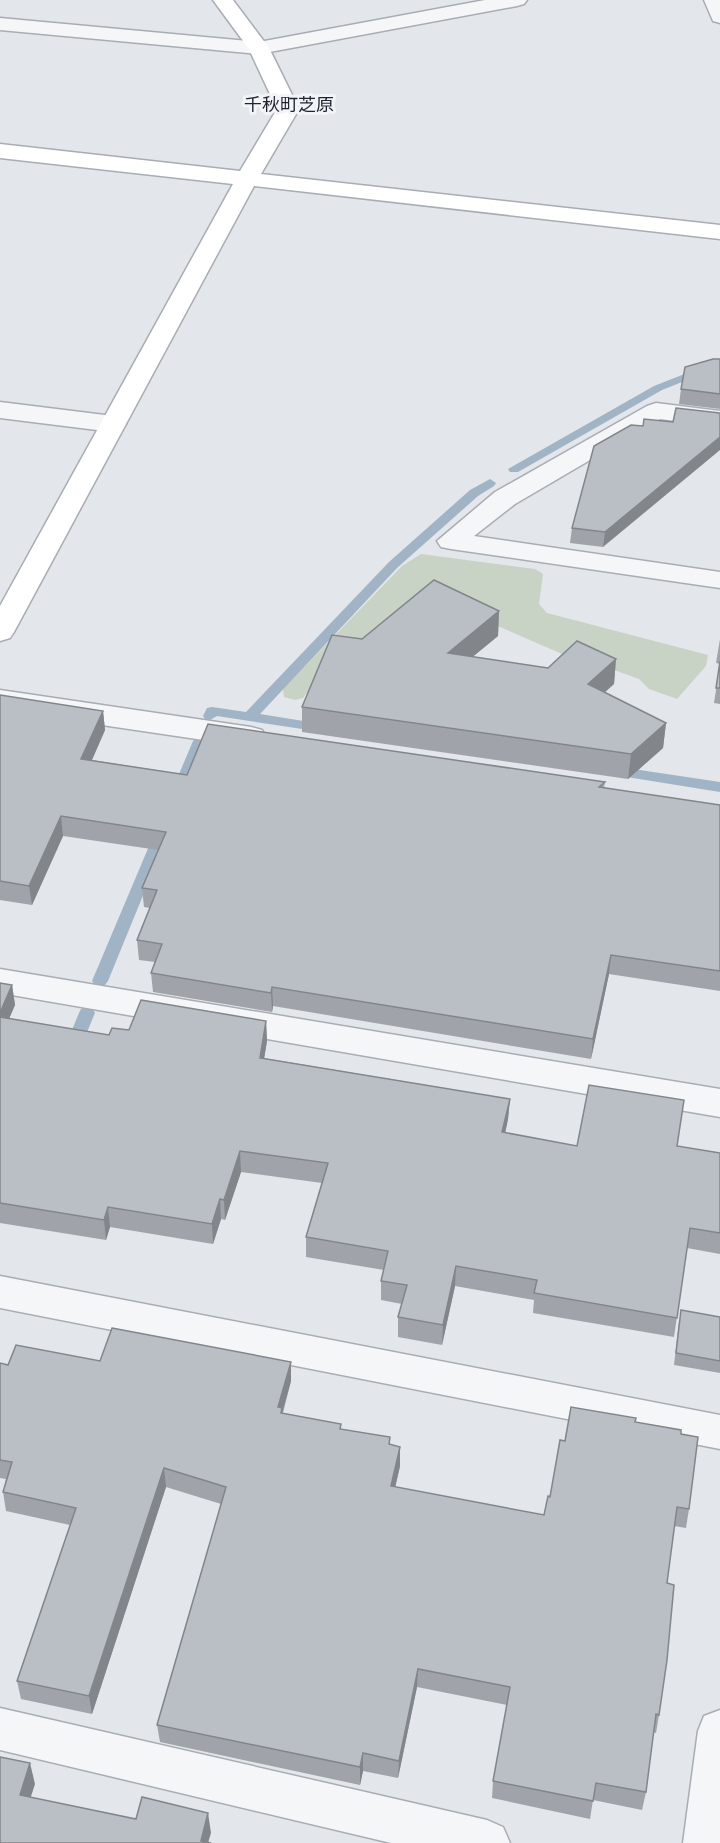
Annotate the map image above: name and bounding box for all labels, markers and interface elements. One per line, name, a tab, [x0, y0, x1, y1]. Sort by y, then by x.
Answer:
district label: 千秋町芝原	[244, 94, 334, 116]

